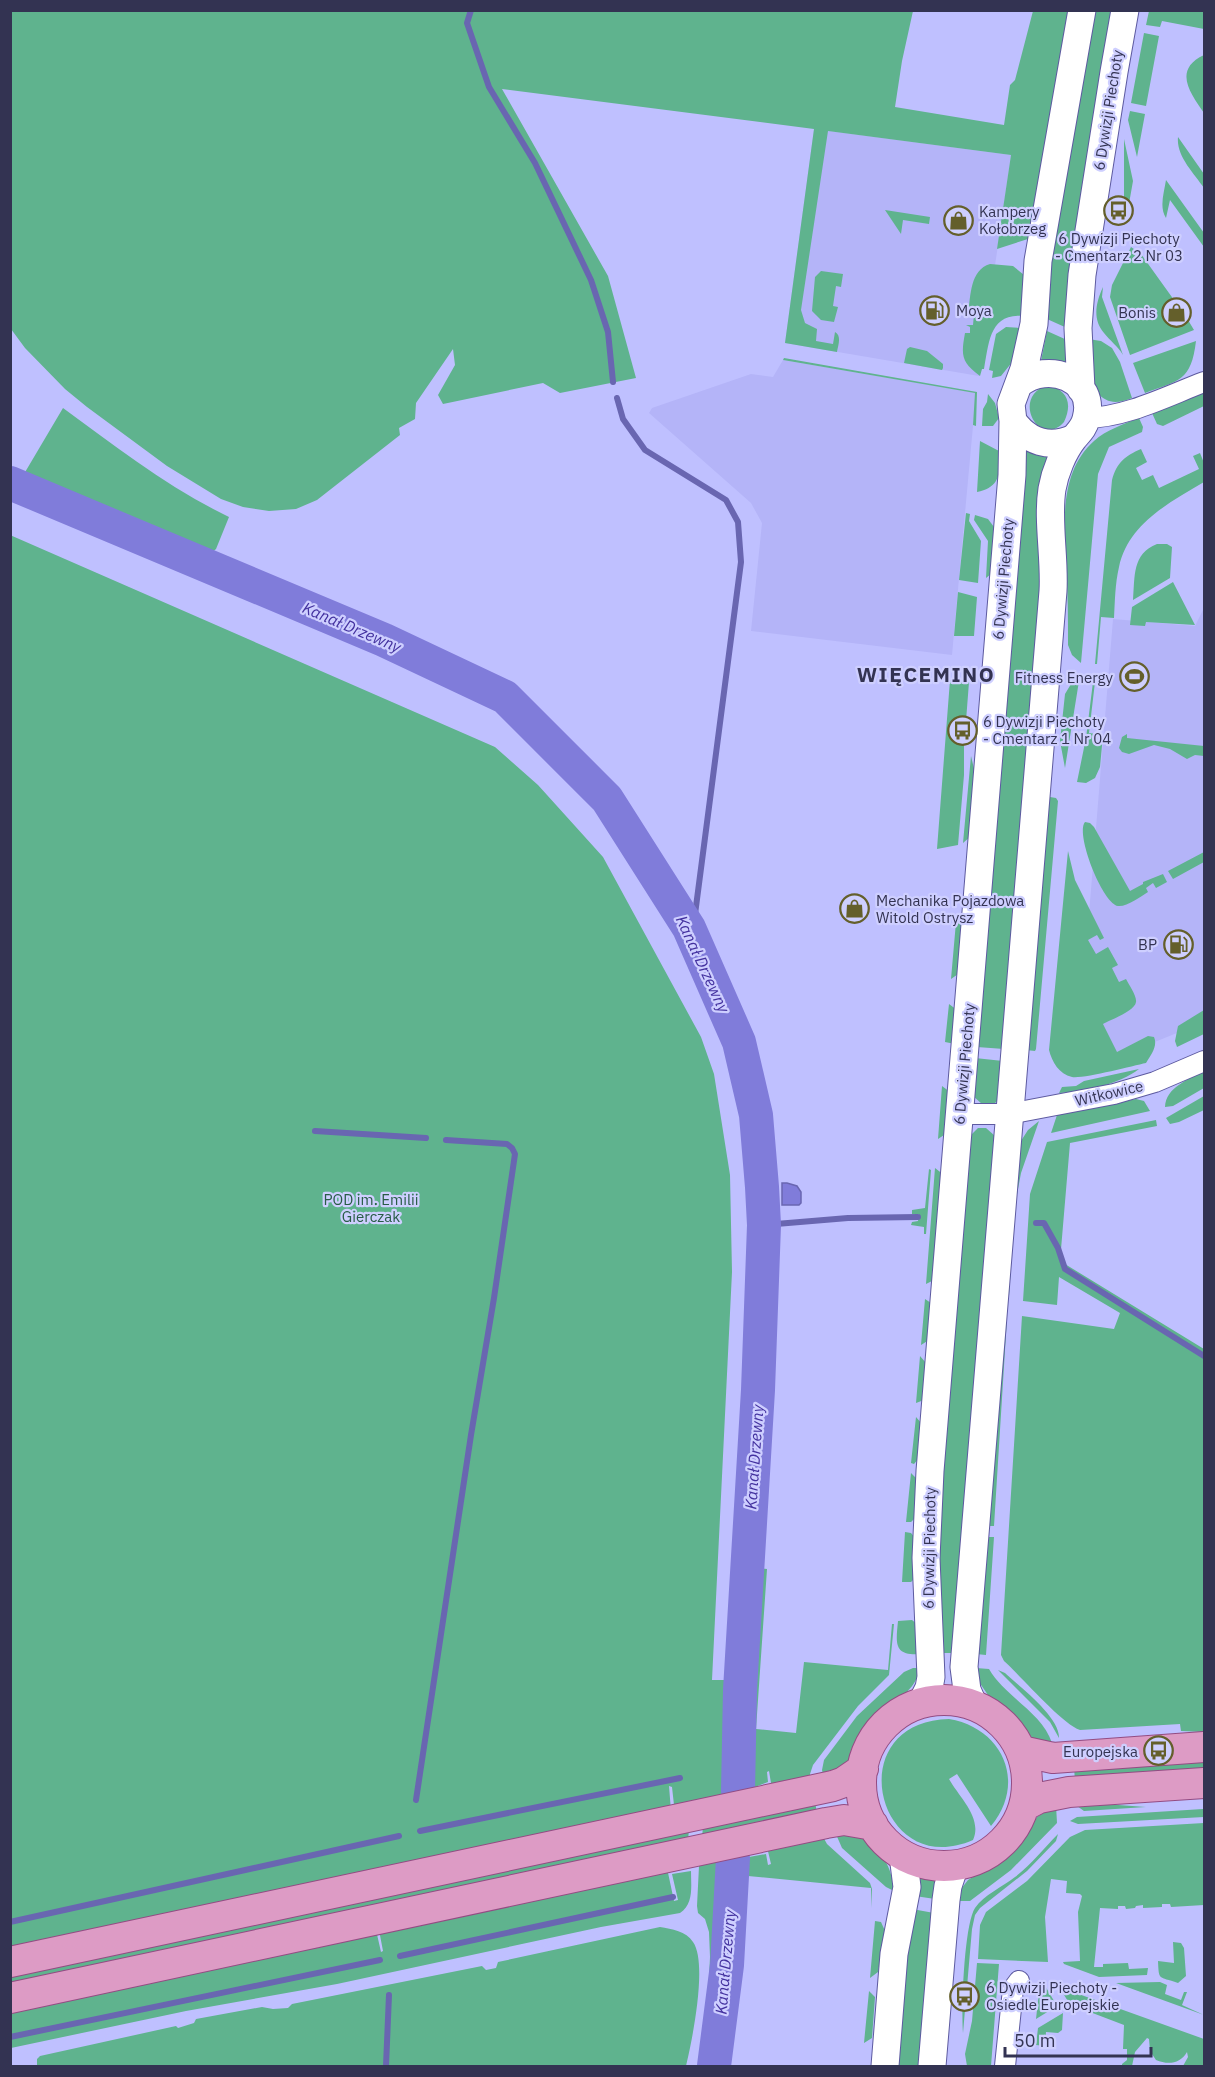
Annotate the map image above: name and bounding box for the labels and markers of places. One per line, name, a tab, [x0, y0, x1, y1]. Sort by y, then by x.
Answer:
bus stop icon: 6 Dywizji Piechoty - Cmentarz 2 Nr 03	[1103, 195, 1135, 227]
place label: Kampery Kołobrzeg	[979, 202, 1046, 238]
shop icon: Kampery Kołobrzeg	[942, 204, 974, 236]
place label: 6 Dywizji Piechoty - Cmentarz 2 Nr 03	[1055, 229, 1183, 265]
fuel station icon: Moya	[919, 294, 951, 326]
shop icon: Bonis	[1161, 296, 1193, 328]
place label: Moya	[956, 301, 992, 320]
place label: Bonis	[1118, 303, 1156, 322]
sports icon: Fitness Energy	[1118, 661, 1150, 693]
place label: Fitness Energy	[1015, 668, 1114, 687]
place label: 6 Dywizji Piechoty - Cmentarz 1 Nr 04	[983, 712, 1111, 748]
bus stop icon: 6 Dywizji Piechoty - Cmentarz 1 Nr 04	[946, 714, 978, 746]
place label: Mechanika Pojazdowa Witold Ostrysz	[876, 891, 1024, 927]
shop icon: Mechanika Pojazdowa Witold Ostrysz	[839, 893, 871, 925]
fuel station icon: BP	[1162, 928, 1194, 960]
place label: BP	[1138, 935, 1157, 954]
bus stop icon: Europejska	[1143, 1735, 1175, 1767]
place label: Europejska	[1063, 1742, 1138, 1761]
place label: 6 Dywizji Piechoty - Osiedle Europejskie	[986, 1978, 1119, 2014]
bus stop icon: 6 Dywizji Piechoty - Osiedle Europejskie	[949, 1980, 981, 2012]

